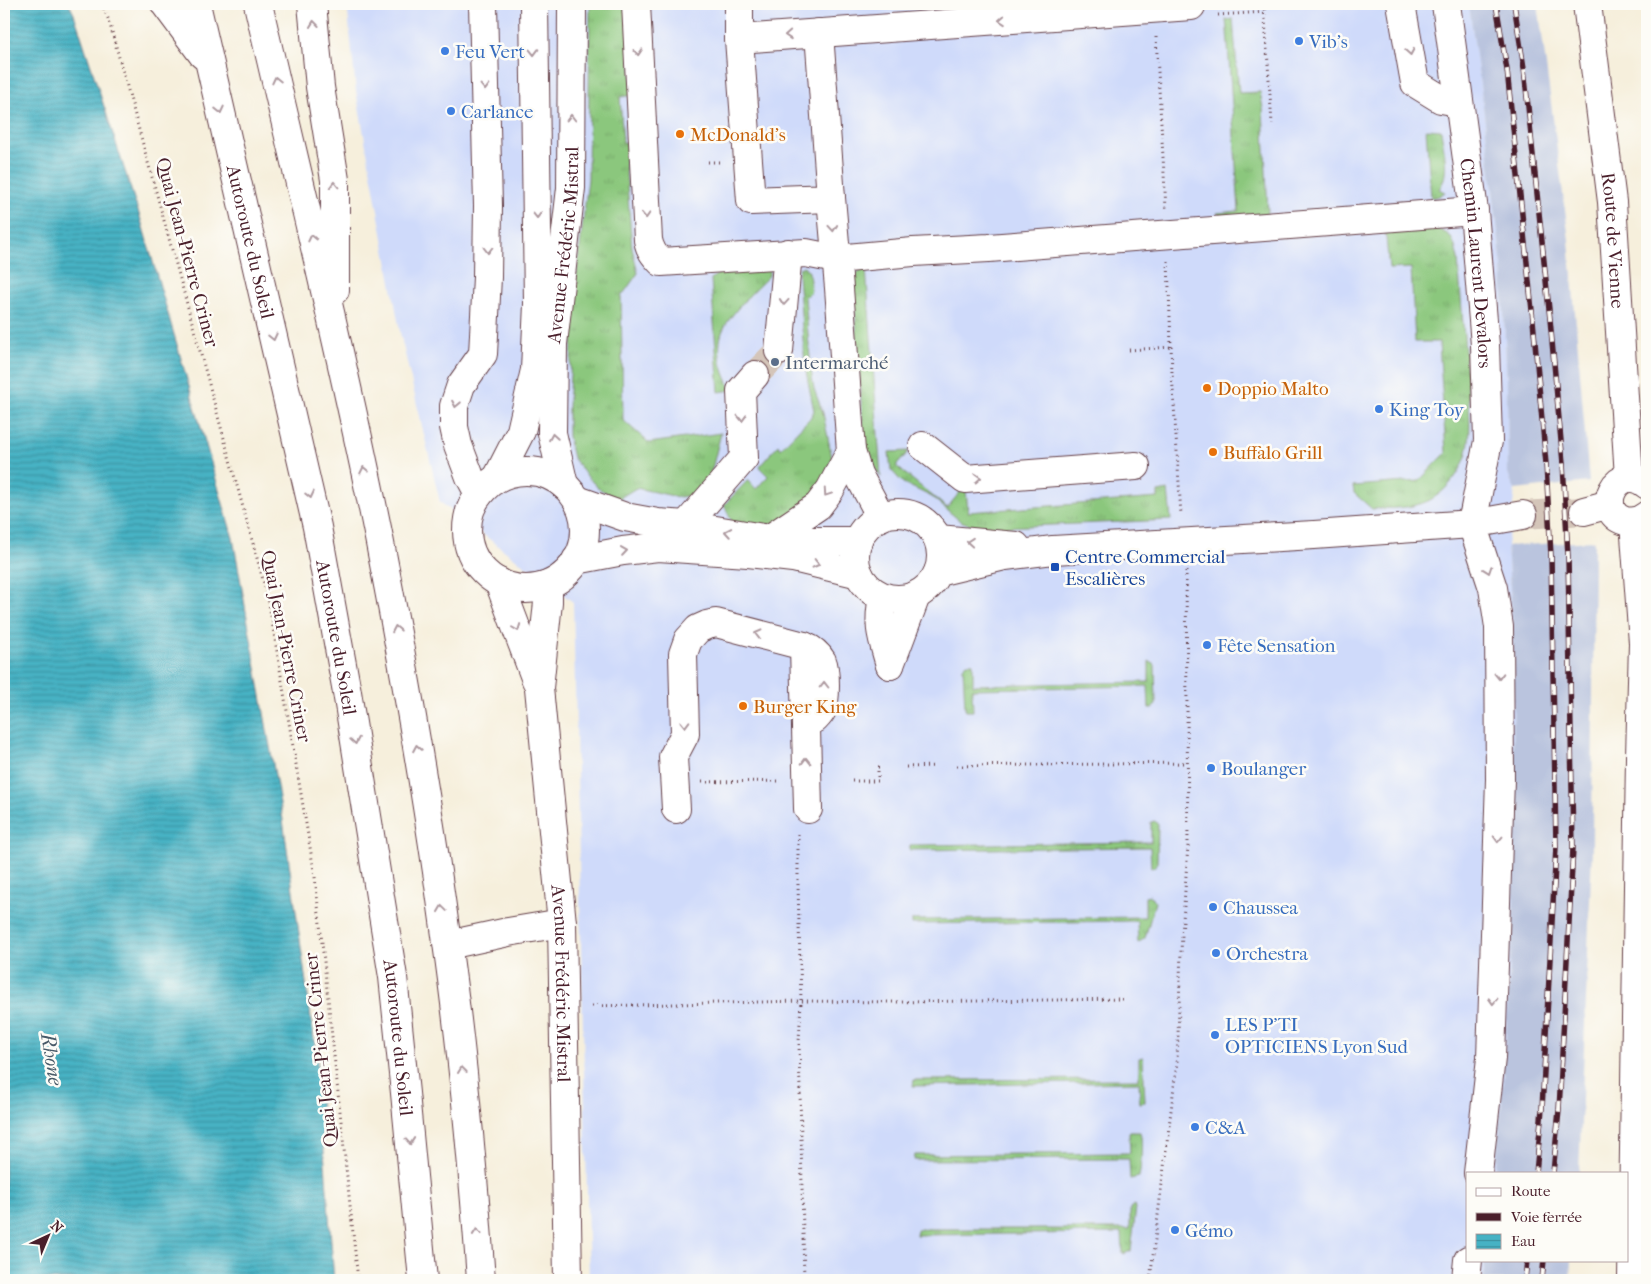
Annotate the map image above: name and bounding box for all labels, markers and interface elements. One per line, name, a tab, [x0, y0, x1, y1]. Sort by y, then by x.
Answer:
one-way arrow	[998, 14, 1006, 25]
one-way arrow	[309, 19, 320, 27]
one-way arrow	[784, 29, 792, 40]
place label: Vib's	[1308, 31, 1348, 53]
marker: Vib's	[1293, 35, 1305, 47]
place label: Feu Vert	[455, 41, 525, 63]
marker: Feu Vert	[439, 45, 451, 57]
one-way arrow	[1404, 47, 1414, 56]
one-way arrow	[529, 49, 540, 57]
one-way arrow	[633, 49, 644, 57]
one-way arrow	[271, 76, 282, 85]
one-way arrow	[480, 84, 490, 92]
place label: Carlance	[461, 101, 533, 123]
marker: Carlance	[445, 105, 457, 117]
one-way arrow	[214, 106, 225, 115]
one-way arrow	[566, 114, 576, 122]
place label: McDonald's	[690, 124, 786, 146]
marker: McDonald's	[674, 128, 686, 140]
street label: Avenue Frédéric Mistral	[543, 146, 583, 346]
street label: Quai Jean-Pierre Criner	[151, 155, 223, 350]
street label: Chemin Laurent Devalors	[1455, 157, 1496, 369]
street label: Autoroute du Soleil	[221, 162, 278, 321]
street label: Route de Vienne	[1596, 171, 1629, 309]
one-way arrow	[329, 181, 340, 189]
one-way arrow	[531, 211, 542, 219]
one-way arrow	[641, 211, 652, 219]
one-way arrow	[827, 225, 838, 233]
one-way arrow	[307, 234, 318, 243]
one-way arrow	[483, 246, 493, 254]
one-way arrow	[779, 298, 790, 306]
one-way arrow	[267, 332, 278, 341]
place label: Intermarché	[785, 352, 888, 374]
marker: Intermarché	[769, 356, 781, 368]
place label: Doppio Malto	[1217, 378, 1329, 400]
marker: Doppio Malto	[1201, 382, 1213, 394]
place label: King Toy	[1389, 399, 1465, 421]
one-way arrow	[451, 400, 461, 409]
marker: King Toy	[1373, 403, 1385, 415]
one-way arrow	[737, 414, 747, 422]
one-way arrow	[549, 433, 559, 442]
place label: Buffalo Grill	[1223, 442, 1323, 464]
marker: Buffalo Grill	[1207, 446, 1219, 458]
one-way arrow	[360, 465, 370, 474]
one-way arrow	[974, 473, 982, 484]
one-way arrow	[824, 487, 833, 497]
one-way arrow	[304, 491, 314, 500]
one-way arrow	[723, 528, 732, 538]
one-way arrow	[966, 537, 974, 548]
place label: Centre Commercial Escalières	[1065, 546, 1226, 590]
one-way arrow	[620, 547, 629, 557]
street label: Quai Jean-Pierre Criner	[257, 548, 316, 745]
street label: Autoroute du Soleil	[311, 557, 361, 717]
one-way arrow	[811, 558, 820, 569]
marker: Centre Commercial Escalières	[1049, 561, 1061, 573]
one-way arrow	[1482, 565, 1492, 574]
one-way arrow	[511, 623, 521, 632]
one-way arrow	[391, 625, 401, 633]
one-way arrow	[754, 629, 763, 640]
place label: Fête Sensation	[1217, 635, 1336, 657]
marker: Fête Sensation	[1201, 639, 1213, 651]
one-way arrow	[1494, 672, 1504, 680]
one-way arrow	[819, 681, 829, 688]
place label: Burger King	[753, 696, 857, 718]
marker: Burger King	[737, 700, 749, 712]
one-way arrow	[680, 721, 690, 729]
one-way arrow	[350, 737, 360, 745]
one-way arrow	[412, 744, 422, 753]
one-way arrow	[801, 756, 812, 764]
place label: Boulanger	[1221, 758, 1307, 780]
marker: Boulanger	[1205, 762, 1217, 774]
one-way arrow	[1493, 835, 1504, 843]
street label: Avenue Frédéric Mistral	[546, 883, 575, 1082]
place label: Chaussea	[1223, 897, 1298, 919]
marker: Chaussea	[1207, 901, 1219, 913]
one-way arrow	[438, 904, 448, 913]
place label: Orchestra	[1226, 943, 1308, 965]
marker: Orchestra	[1210, 947, 1222, 959]
street label: Quai Jean-Pierre Criner	[300, 951, 342, 1148]
street label: Autoroute du Soleil	[378, 957, 417, 1117]
one-way arrow	[1488, 998, 1498, 1005]
place label: LES P’TI OPTICIENS Lyon Sud	[1225, 1014, 1408, 1058]
water label: Rhone	[36, 1029, 67, 1088]
marker: LES P’TI OPTICIENS Lyon Sud	[1209, 1029, 1221, 1041]
one-way arrow	[457, 1066, 468, 1074]
place label: C&A	[1205, 1117, 1246, 1139]
marker: C&A	[1189, 1121, 1201, 1133]
one-way arrow	[404, 1137, 415, 1145]
legend	[1466, 1172, 1628, 1262]
text: Route	[1511, 1182, 1551, 1200]
text: Voie ferrée	[1510, 1208, 1583, 1226]
north arrow	[22, 1212, 72, 1262]
text: N	[47, 1217, 67, 1237]
place label: Gémo	[1185, 1220, 1234, 1242]
marker: Gémo	[1169, 1224, 1181, 1236]
one-way arrow	[472, 1227, 483, 1235]
text: Eau	[1511, 1232, 1536, 1250]

